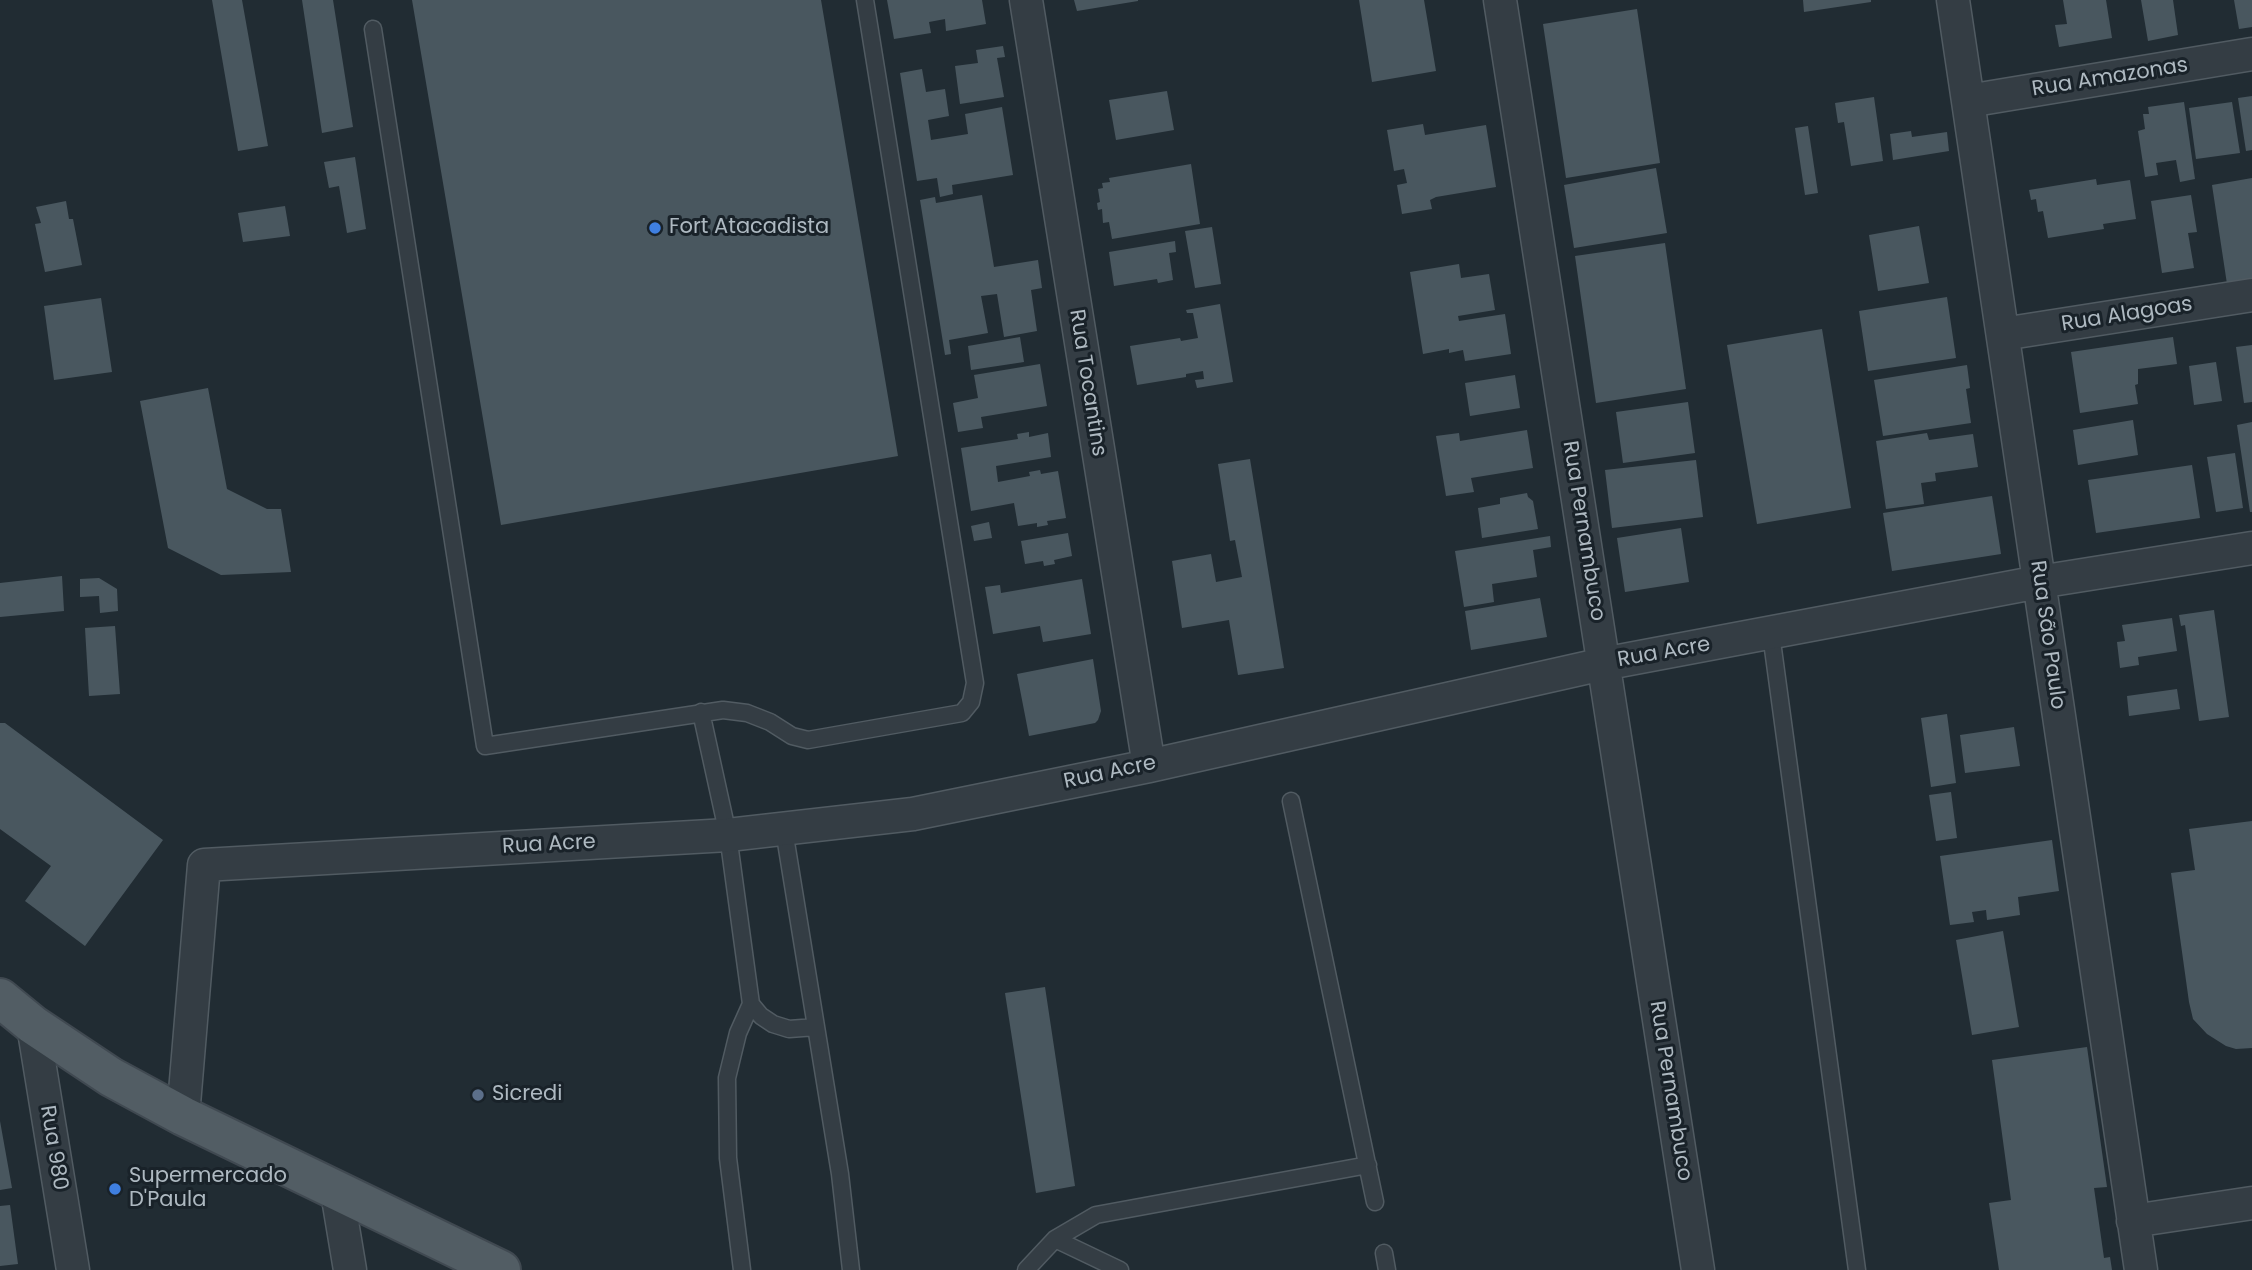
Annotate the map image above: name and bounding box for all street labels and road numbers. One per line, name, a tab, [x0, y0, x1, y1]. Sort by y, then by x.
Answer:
street label: Rua Amazonas	[2030, 53, 2190, 103]
street label: Rua Alagoas	[2060, 292, 2194, 338]
street label: Rua Tocantins	[1063, 308, 1111, 458]
street label: Rua Pernambuco	[1556, 439, 1610, 623]
street label: Rua São Paulo	[2024, 559, 2070, 711]
street label: Rua Acre	[1616, 632, 1712, 674]
street label: Rua Acre	[1062, 751, 1158, 795]
street label: Rua Acre	[502, 830, 596, 860]
street label: Rua Pernambuco	[1643, 999, 1697, 1183]
street label: Rua 980	[34, 1104, 72, 1192]

